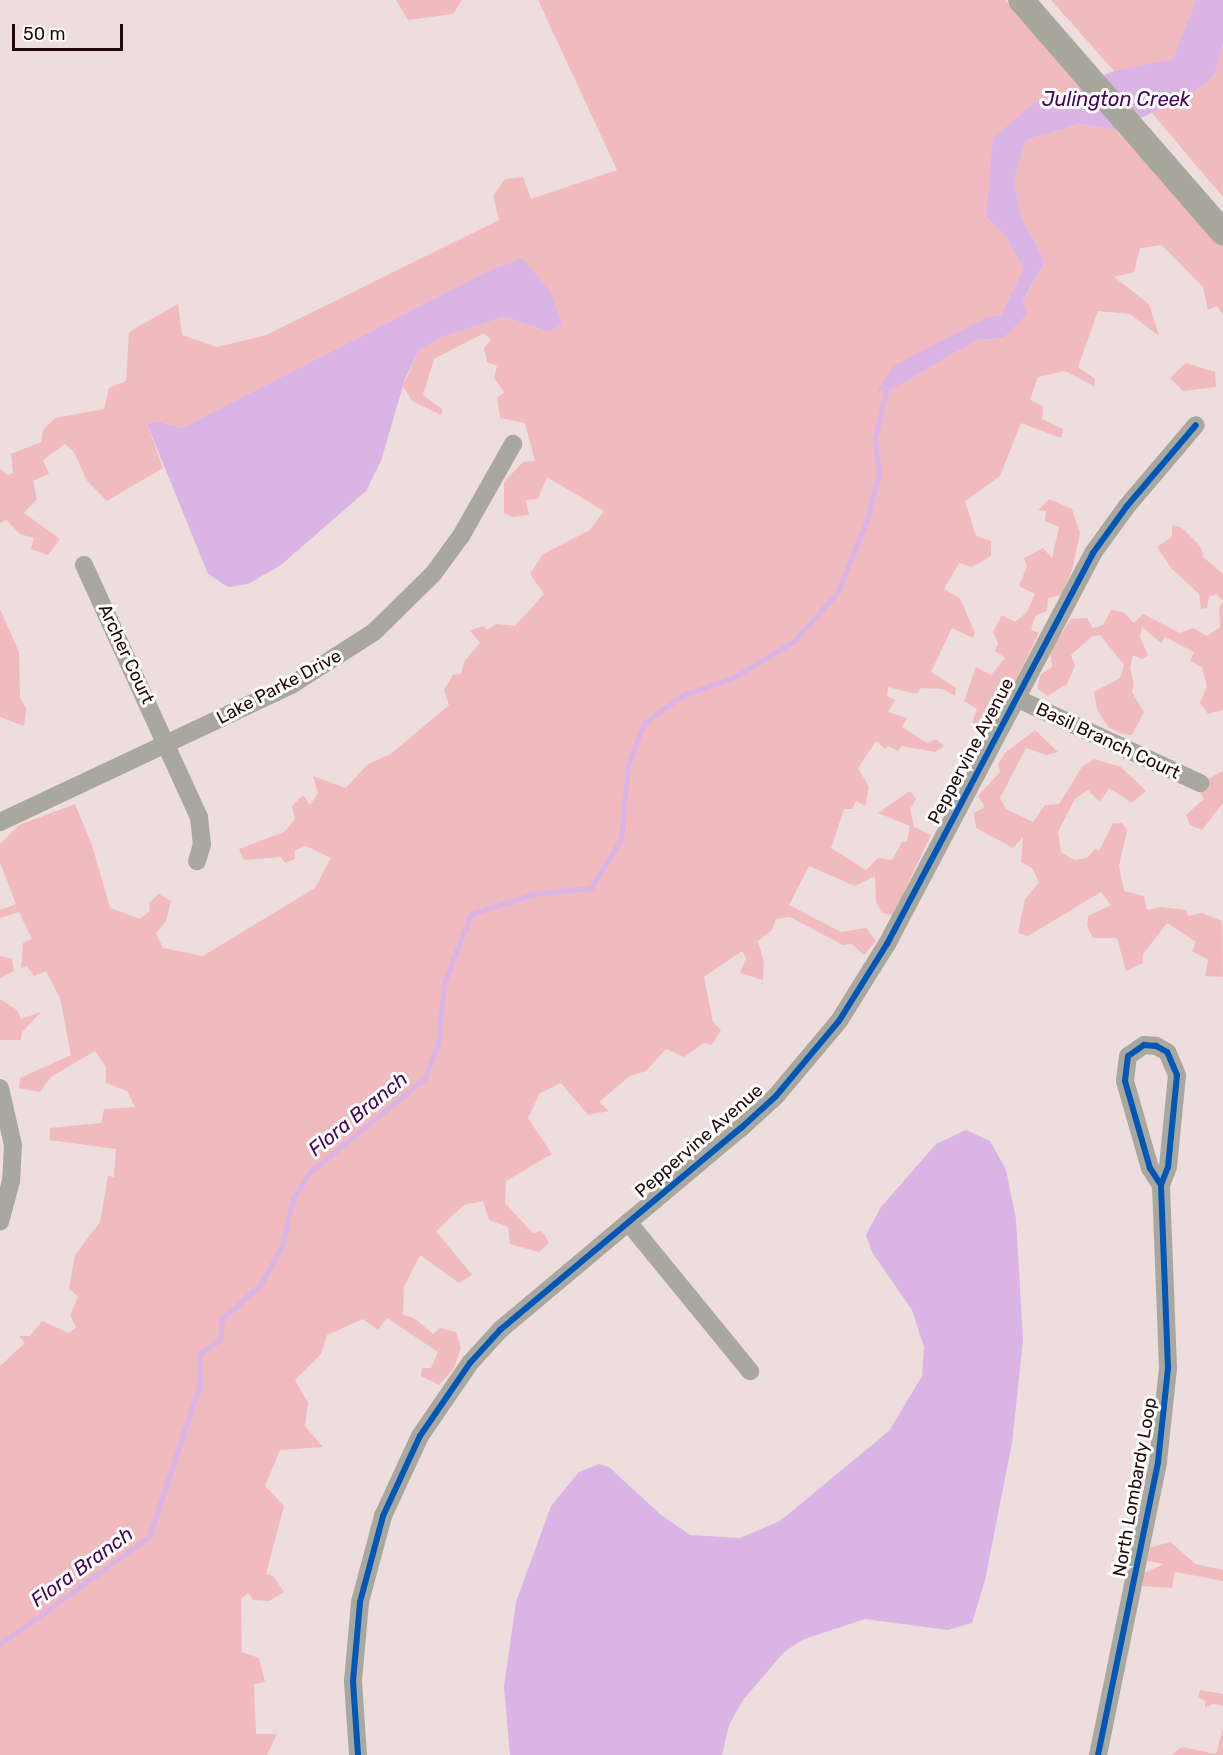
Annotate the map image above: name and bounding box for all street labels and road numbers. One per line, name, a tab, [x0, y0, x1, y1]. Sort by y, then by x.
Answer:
street label: Archer Court	[93, 601, 159, 707]
street label: Lake Parke Drive	[213, 645, 345, 729]
street label: Peppervine Avenue	[923, 674, 1019, 828]
street label: Basil Branch Court	[1033, 698, 1183, 784]
street label: Peppervine Avenue	[631, 1079, 767, 1203]
street label: North Lombardy Loop	[1109, 1395, 1161, 1579]

